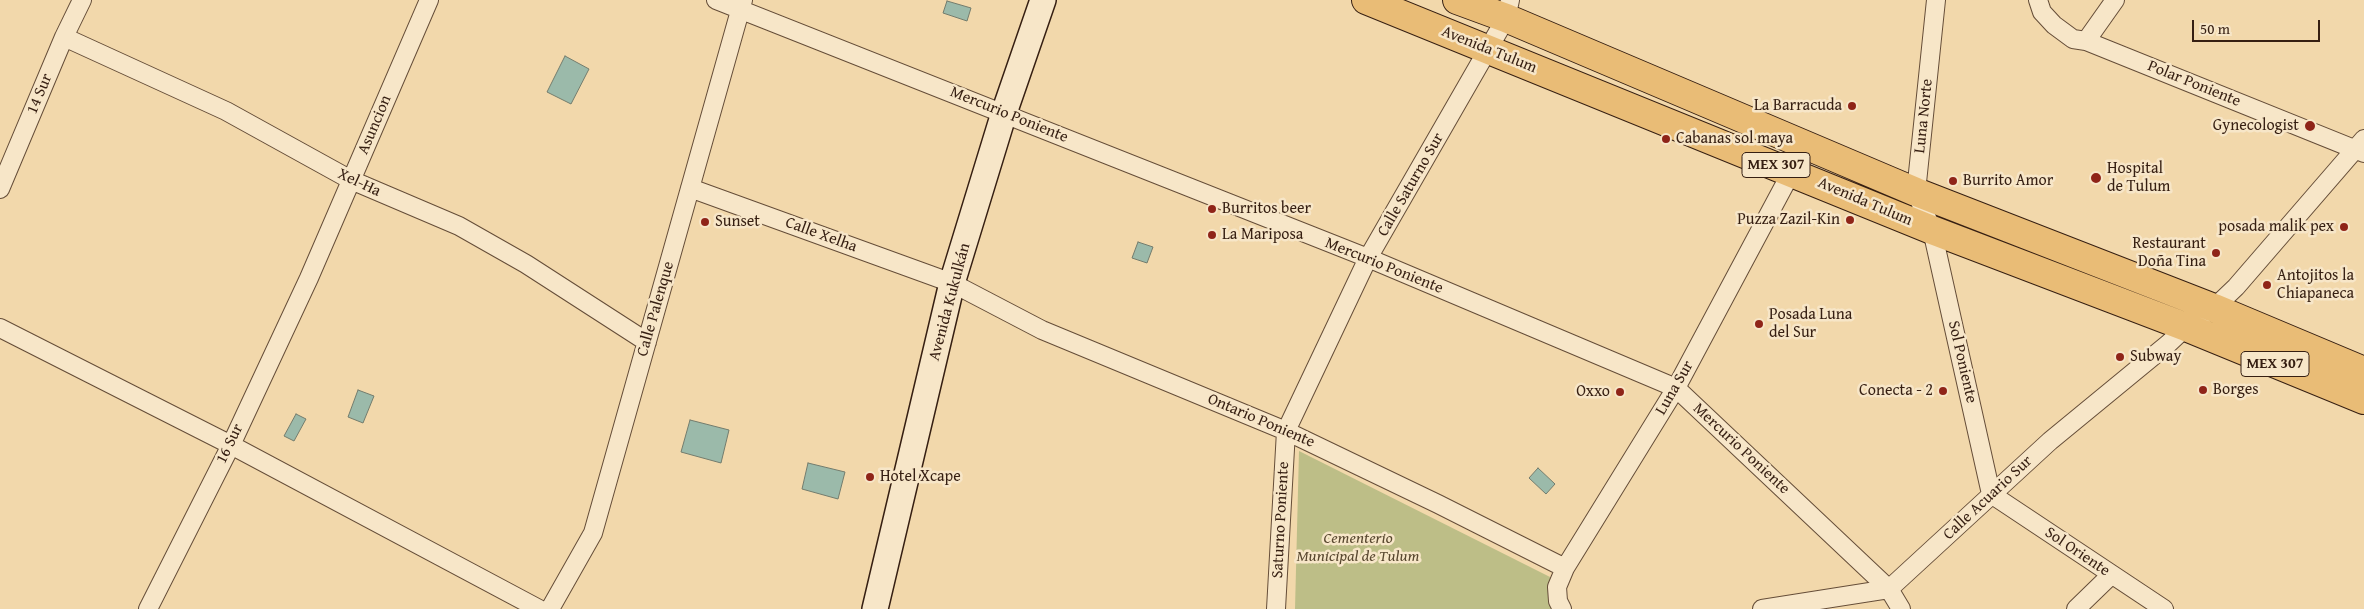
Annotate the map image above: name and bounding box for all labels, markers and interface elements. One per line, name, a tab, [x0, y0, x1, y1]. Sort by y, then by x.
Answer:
scale bar	[2194, 10, 2322, 42]
text: 50 m	[2200, 18, 2230, 39]
street label: Avenida Tulum	[1439, 22, 1539, 78]
street label: Polar Poniente	[2145, 57, 2243, 111]
street label: 14 Sur	[23, 71, 57, 117]
street label: Luna Norte	[1911, 78, 1937, 154]
street label: Mercurio Poniente	[947, 83, 1071, 147]
street label: Asuncion	[354, 93, 396, 157]
place label: La Barracuda	[1754, 96, 1842, 116]
marker: La Barracuda	[1846, 100, 1858, 112]
place label: Gynecologist	[2213, 116, 2299, 136]
marker: Gynecologist	[2303, 119, 2317, 133]
place label: Cabanas sol maya	[1676, 129, 1793, 149]
street label: Calle Saturno Sur	[1374, 130, 1448, 240]
marker: Cabanas sol maya	[1660, 133, 1672, 145]
road number: MEX 307	[1742, 152, 1810, 178]
place label: Hospital de Tulum	[2107, 159, 2170, 197]
street label: Xel-Ha	[334, 165, 384, 201]
place label: Burrito Amor	[1963, 171, 2053, 191]
marker: Hospital de Tulum	[2089, 171, 2103, 185]
street label: Avenida Tulum	[1815, 173, 1915, 231]
marker: Burrito Amor	[1947, 175, 1959, 187]
place label: Burritos beer	[1222, 199, 1311, 219]
marker: Burritos beer	[1206, 203, 1218, 215]
place label: Puzza Zazil-Kin	[1737, 210, 1840, 230]
place label: Sunset	[715, 212, 760, 232]
street label: Calle Xelha	[783, 213, 859, 257]
marker: Puzza Zazil-Kin	[1844, 214, 1856, 226]
marker: Sunset	[699, 216, 711, 228]
place label: posada malik pex	[2218, 217, 2334, 237]
marker: posada malik pex	[2338, 221, 2350, 233]
place label: La Mariposa	[1222, 225, 1303, 245]
marker: La Mariposa	[1206, 229, 1218, 241]
street label: Mercurio Poniente	[1322, 234, 1446, 298]
place label: Restaurant Doña Tina	[2132, 234, 2206, 272]
street label: Avenida Kukulkán	[925, 241, 975, 363]
marker: Restaurant Doña Tina	[2210, 247, 2222, 259]
street label: Calle Palenque	[633, 259, 679, 359]
place label: Antojitos la Chiapaneca	[2277, 266, 2354, 304]
marker: Antojitos la Chiapaneca	[2261, 279, 2273, 291]
place label: Posada Luna del Sur	[1769, 305, 1852, 343]
marker: Posada Luna del Sur	[1753, 318, 1765, 330]
street label: Sol Poniente	[1943, 319, 1981, 405]
place label: Subway	[2130, 347, 2181, 367]
marker: Subway	[2114, 351, 2126, 363]
road number: MEX 307	[2241, 352, 2309, 376]
street label: Luna Sur	[1652, 357, 1698, 419]
place label: Borges	[2213, 380, 2259, 400]
place label: Conecta - 2	[1859, 381, 1933, 401]
place label: Oxxo	[1576, 382, 1610, 402]
marker: Borges	[2197, 384, 2209, 396]
marker: Conecta - 2	[1937, 385, 1949, 397]
marker: Oxxo	[1614, 386, 1626, 398]
street label: Ontario Poniente	[1205, 390, 1317, 452]
street label: Mercurio Poniente	[1689, 399, 1793, 499]
street label: 16 Sur	[212, 421, 248, 467]
street label: Calle Acuario Sur	[1939, 452, 2037, 544]
street label: Saturno Poniente	[1268, 461, 1294, 579]
place label: Hotel Xcape	[880, 467, 961, 487]
marker: Hotel Xcape	[864, 471, 876, 483]
street label: Sol Oriente	[2041, 523, 2113, 581]
park label: Cementerio Municipal de Tulum	[1296, 529, 1420, 567]

